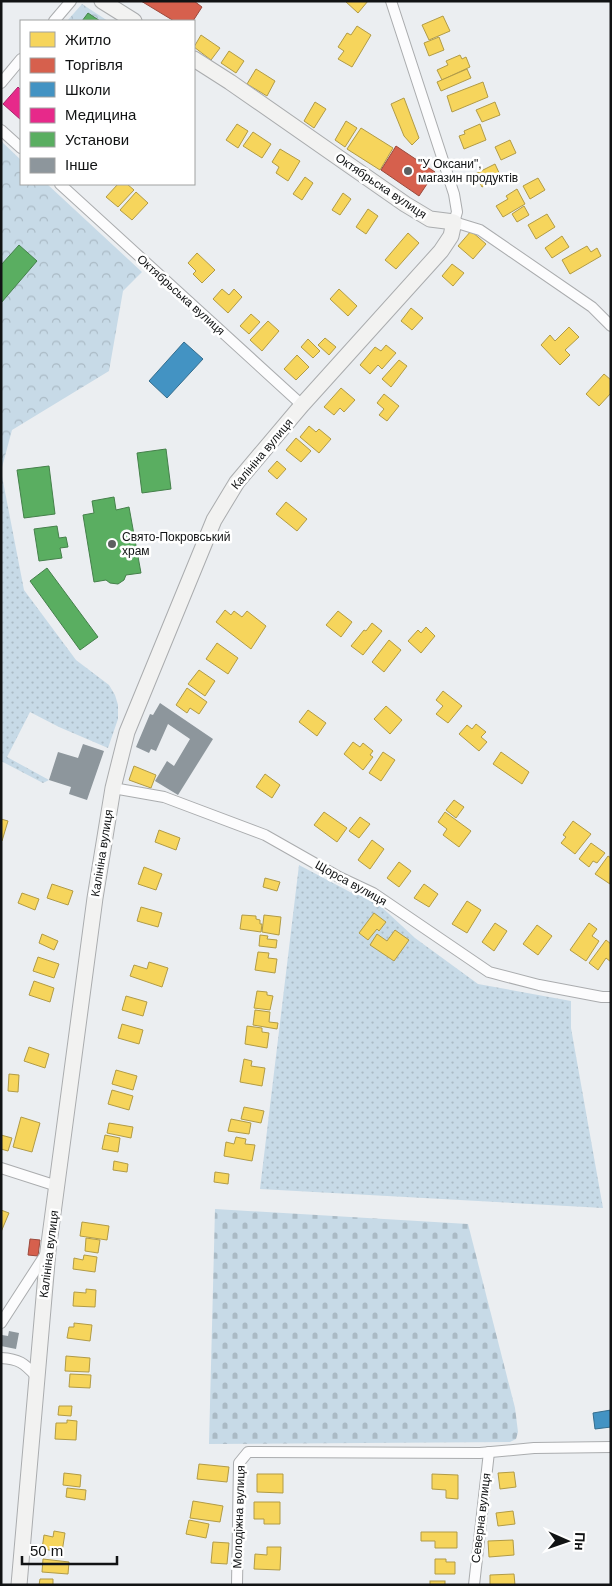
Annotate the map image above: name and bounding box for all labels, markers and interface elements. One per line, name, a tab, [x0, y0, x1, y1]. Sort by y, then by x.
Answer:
legend	[20, 20, 195, 185]
text: Житло	[65, 31, 111, 48]
text: Торгівля	[65, 56, 123, 73]
text: Школи	[65, 81, 111, 98]
text: Медицина	[65, 106, 137, 123]
text: Установи	[65, 131, 129, 148]
street label: Октябрьска вулиця	[333, 150, 429, 222]
text: Інше	[65, 156, 98, 173]
place label: "У Оксани", магазин продуктів	[418, 157, 518, 185]
marker: "У Оксани", магазин продуктів	[402, 165, 414, 177]
street label: Октябрьська вулиця	[134, 252, 228, 338]
street label: Калініна вулиця	[228, 416, 296, 492]
place label: Свято-Покровський храм	[122, 530, 230, 558]
marker: Свято-Покровський храм	[106, 538, 118, 550]
street label: Калініна вулиця	[88, 808, 116, 898]
street label: Щорса вулиця	[313, 858, 389, 908]
street label: Калініна вулиця	[37, 1209, 61, 1299]
street label: Молодіжна вулиця	[230, 1465, 248, 1569]
street label: Северна вулиця	[469, 1472, 493, 1564]
north arrow	[542, 1516, 592, 1566]
text: Пн	[572, 1532, 588, 1551]
scale bar	[22, 1534, 118, 1566]
text: 50 m	[30, 1542, 63, 1559]

